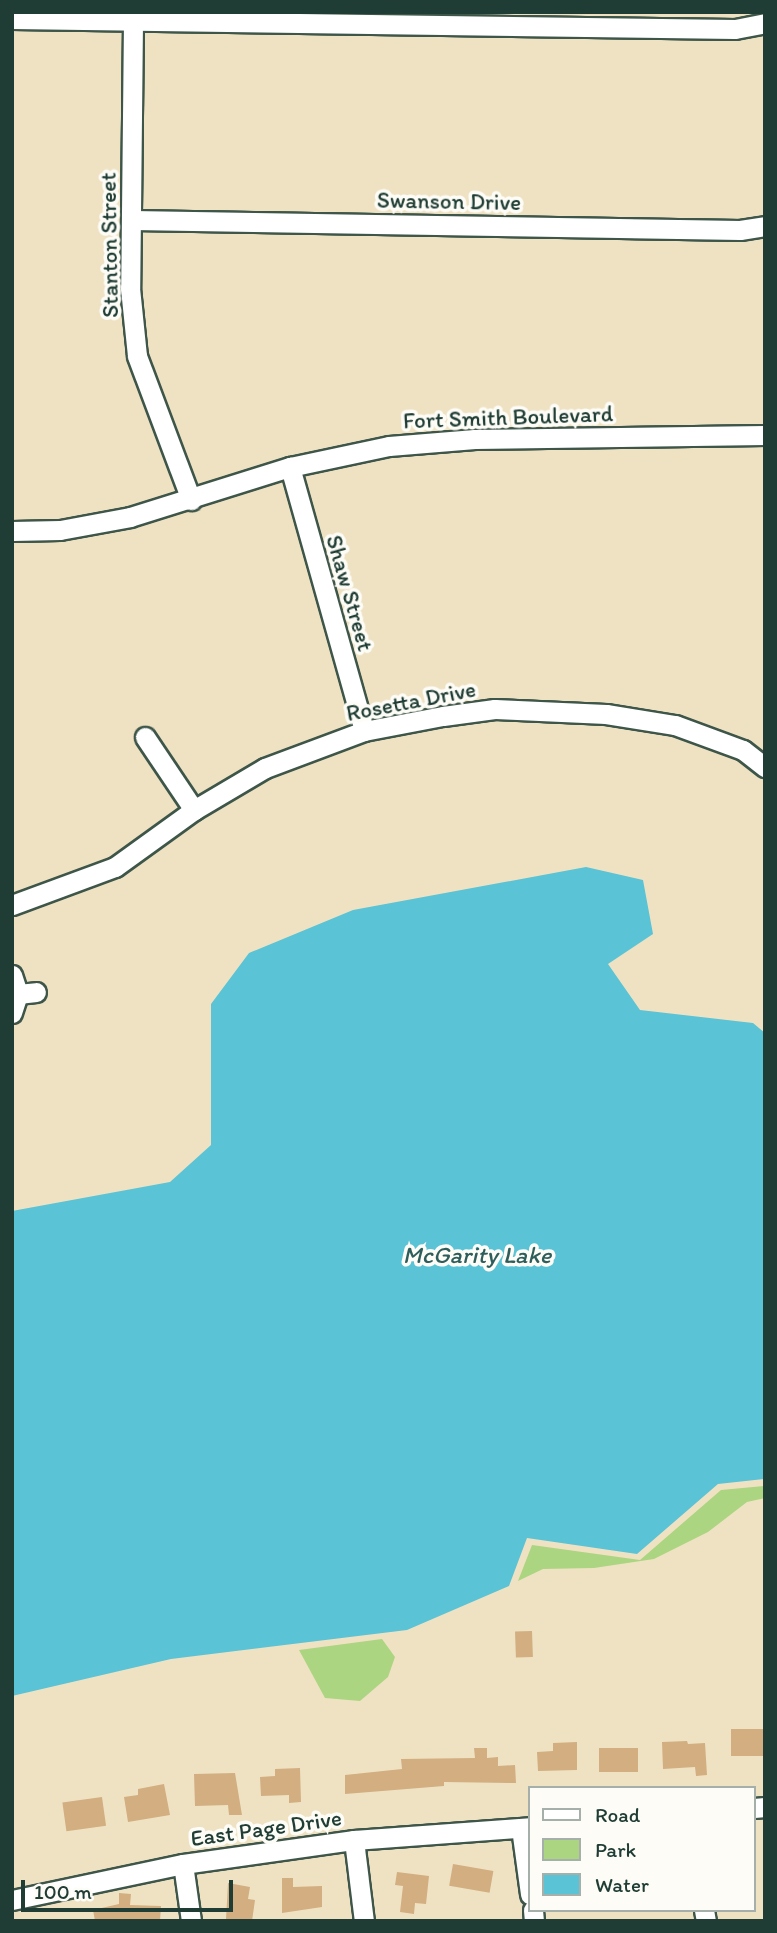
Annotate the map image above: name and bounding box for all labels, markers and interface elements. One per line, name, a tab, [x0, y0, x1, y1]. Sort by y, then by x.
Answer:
street label: Stanton Street	[94, 172, 124, 318]
street label: Swanson Drive	[376, 186, 522, 216]
street label: Fort Smith Boulevard	[402, 400, 614, 434]
street label: Shaw Street	[320, 532, 380, 654]
street label: Rosetta Drive	[344, 675, 478, 727]
water label: McGarity Lake	[403, 1241, 551, 1269]
legend	[528, 1786, 756, 1912]
text: Road	[595, 1802, 640, 1827]
street label: East Page Drive	[188, 1804, 344, 1852]
text: Park	[595, 1837, 636, 1862]
scale bar	[24, 1867, 236, 1911]
text: Water	[595, 1872, 649, 1897]
text: 100 m	[34, 1879, 92, 1904]

